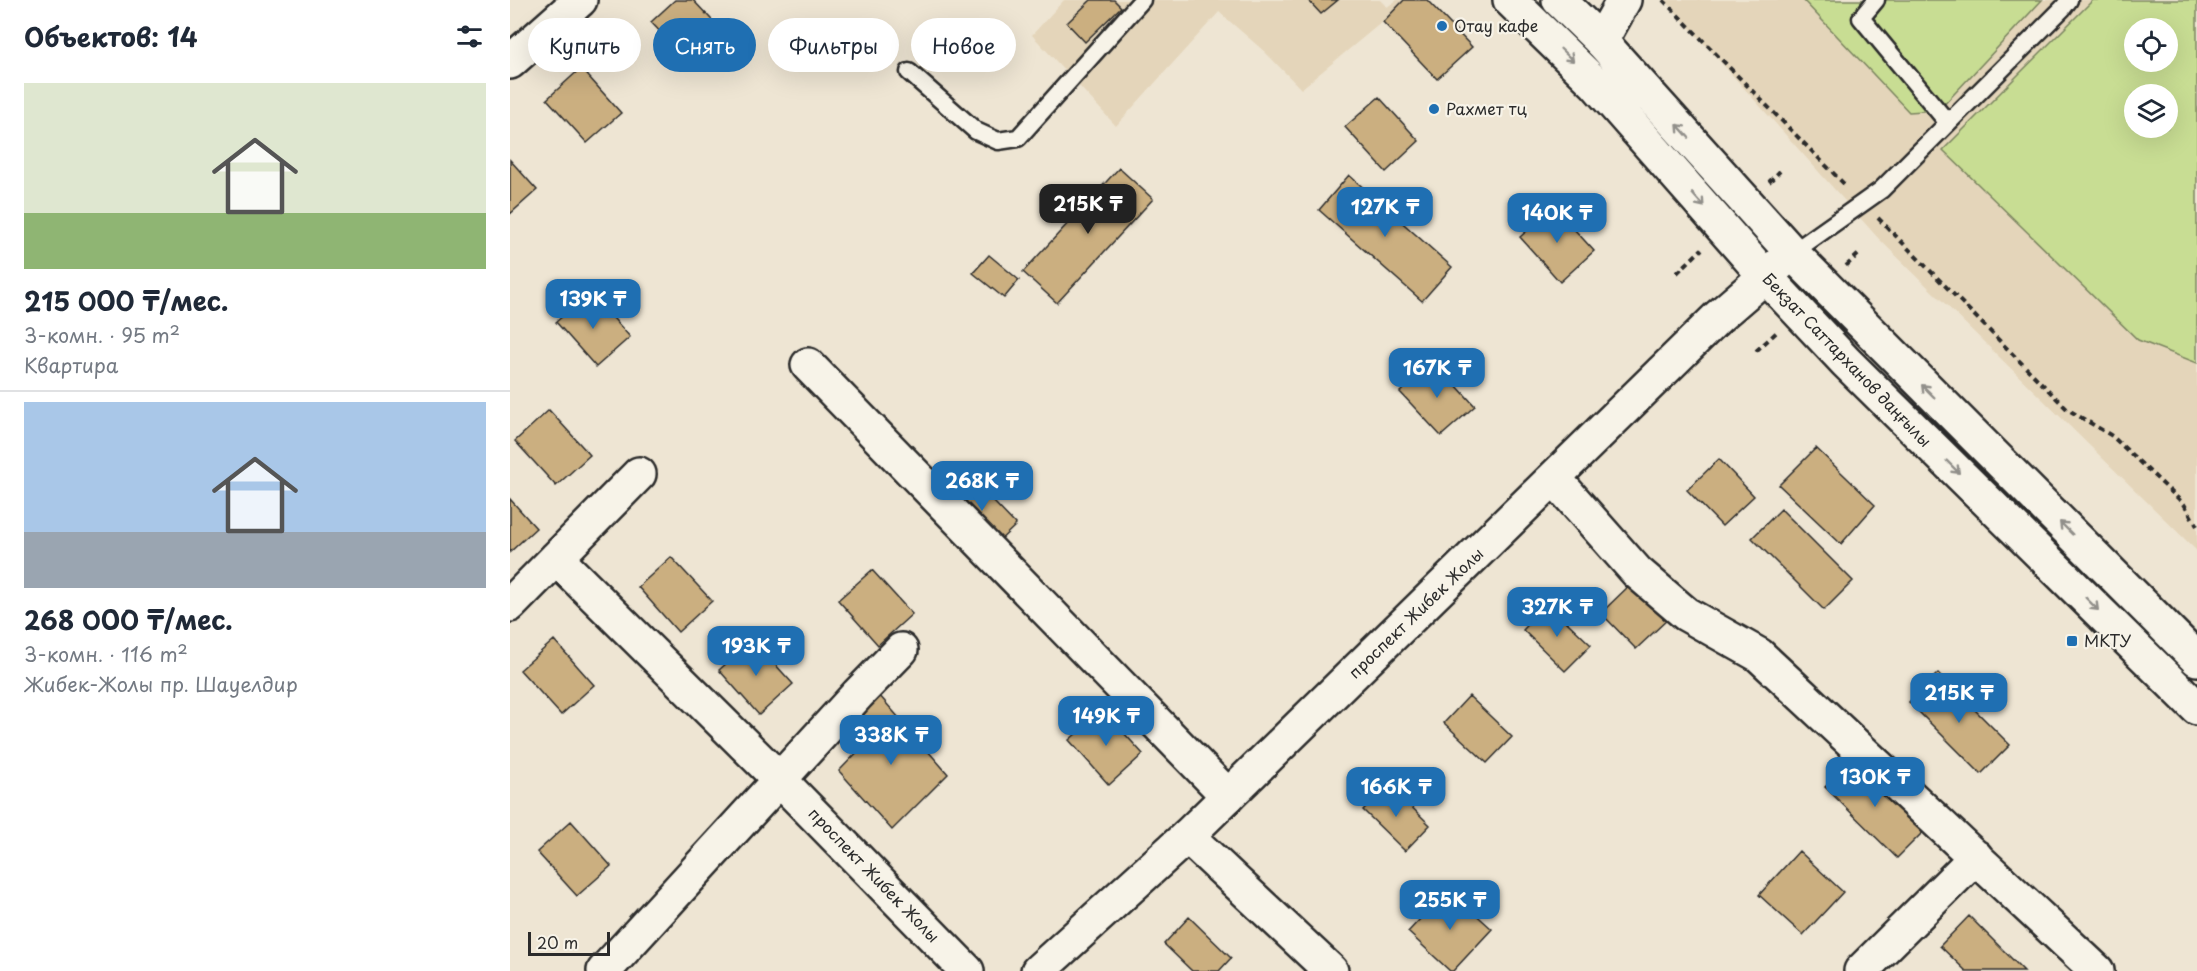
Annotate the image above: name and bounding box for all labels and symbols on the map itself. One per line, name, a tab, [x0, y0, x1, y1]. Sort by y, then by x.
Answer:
place label: Отау кафе	[1454, 13, 1538, 37]
marker: Отау кафе	[1435, 19, 1449, 33]
one-way arrow	[1559, 48, 1574, 63]
place label: Рахмет тц	[1446, 96, 1528, 120]
marker: Рахмет тц	[1427, 102, 1441, 116]
one-way arrow	[1676, 124, 1690, 139]
pin: 215K ₸	[1039, 184, 1137, 235]
pin: 127K ₸	[1336, 187, 1434, 238]
one-way arrow	[1691, 192, 1705, 207]
pin: 140K ₸	[1508, 193, 1606, 244]
street label: Бекзат Саттарханов даңғылы	[1758, 267, 1938, 452]
pin: 139K ₸	[544, 279, 642, 330]
pin: 167K ₸	[1388, 348, 1486, 399]
one-way arrow	[1921, 383, 1936, 398]
one-way arrow	[1946, 460, 1961, 475]
pin: 268K ₸	[933, 461, 1031, 512]
one-way arrow	[2059, 521, 2074, 536]
street label: проспект Жибек Жолы	[1342, 541, 1488, 683]
pin: 327K ₸	[1508, 587, 1606, 638]
one-way arrow	[2085, 597, 2100, 612]
pin: 193K ₸	[707, 626, 805, 677]
place label: МКТУ	[2084, 628, 2132, 652]
marker: МКТУ	[2065, 634, 2079, 648]
pin: 215K ₸	[1910, 673, 2008, 724]
pin: 149K ₸	[1057, 696, 1155, 747]
pin: 338K ₸	[842, 715, 940, 766]
pin: 130K ₸	[1826, 757, 1924, 808]
pin: 166K ₸	[1347, 767, 1445, 818]
street label: проспект Жибек Жолы	[804, 801, 946, 947]
pin: 255K ₸	[1401, 880, 1499, 931]
scale bar	[528, 929, 610, 956]

